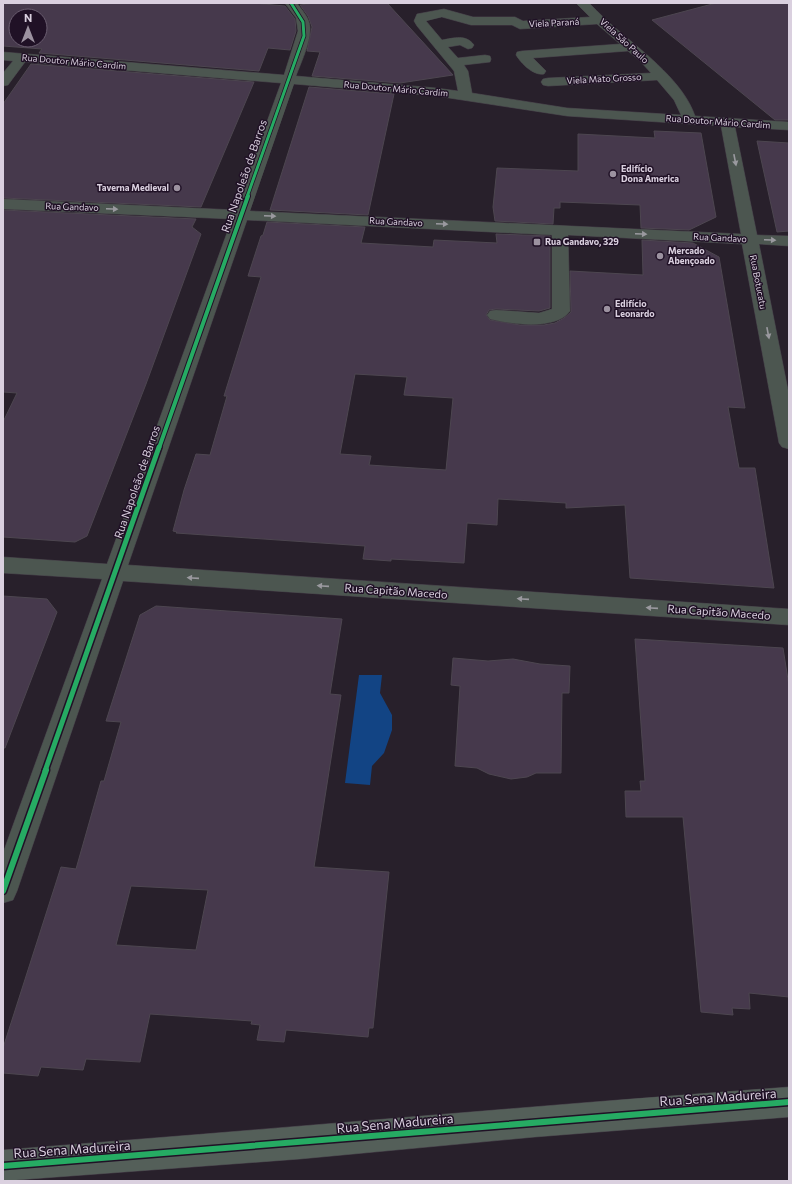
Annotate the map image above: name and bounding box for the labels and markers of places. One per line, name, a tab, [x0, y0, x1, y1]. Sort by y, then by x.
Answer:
place label: Edifício Dona America	[621, 163, 679, 184]
marker: Edifício Dona America	[608, 169, 618, 179]
place label: Taverna Medieval	[97, 182, 169, 193]
marker: Taverna Medieval	[172, 183, 182, 193]
place label: Rua Gandavo, 329	[545, 236, 619, 247]
marker: Rua Gandavo, 329	[532, 237, 542, 247]
place label: Mercado Abençoado	[668, 245, 715, 266]
marker: Mercado Abençoado	[655, 251, 665, 261]
place label: Edifício Leonardo	[615, 298, 655, 319]
marker: Edifício Leonardo	[602, 304, 612, 314]

